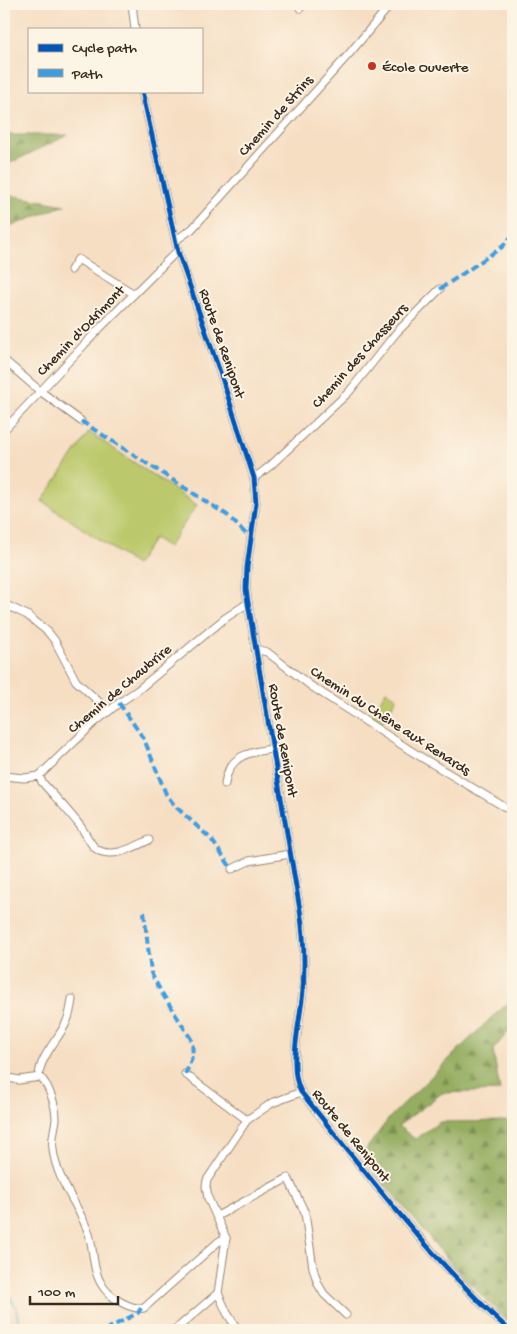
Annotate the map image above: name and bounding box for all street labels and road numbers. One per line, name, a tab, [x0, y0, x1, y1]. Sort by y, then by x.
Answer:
street label: Chemin de Strins	[235, 72, 318, 161]
street label: Chemin d'Odrimont	[34, 281, 131, 381]
street label: Route de Renipont	[194, 287, 249, 403]
street label: Chemin des Chasseurs	[309, 300, 413, 413]
street label: Chemin de Chaubrire	[65, 641, 176, 738]
street label: Chemin du Chêne aux Renards	[306, 663, 474, 781]
street label: Route de Renipont	[263, 682, 301, 800]
street label: Route de Renipont	[307, 1086, 395, 1188]

